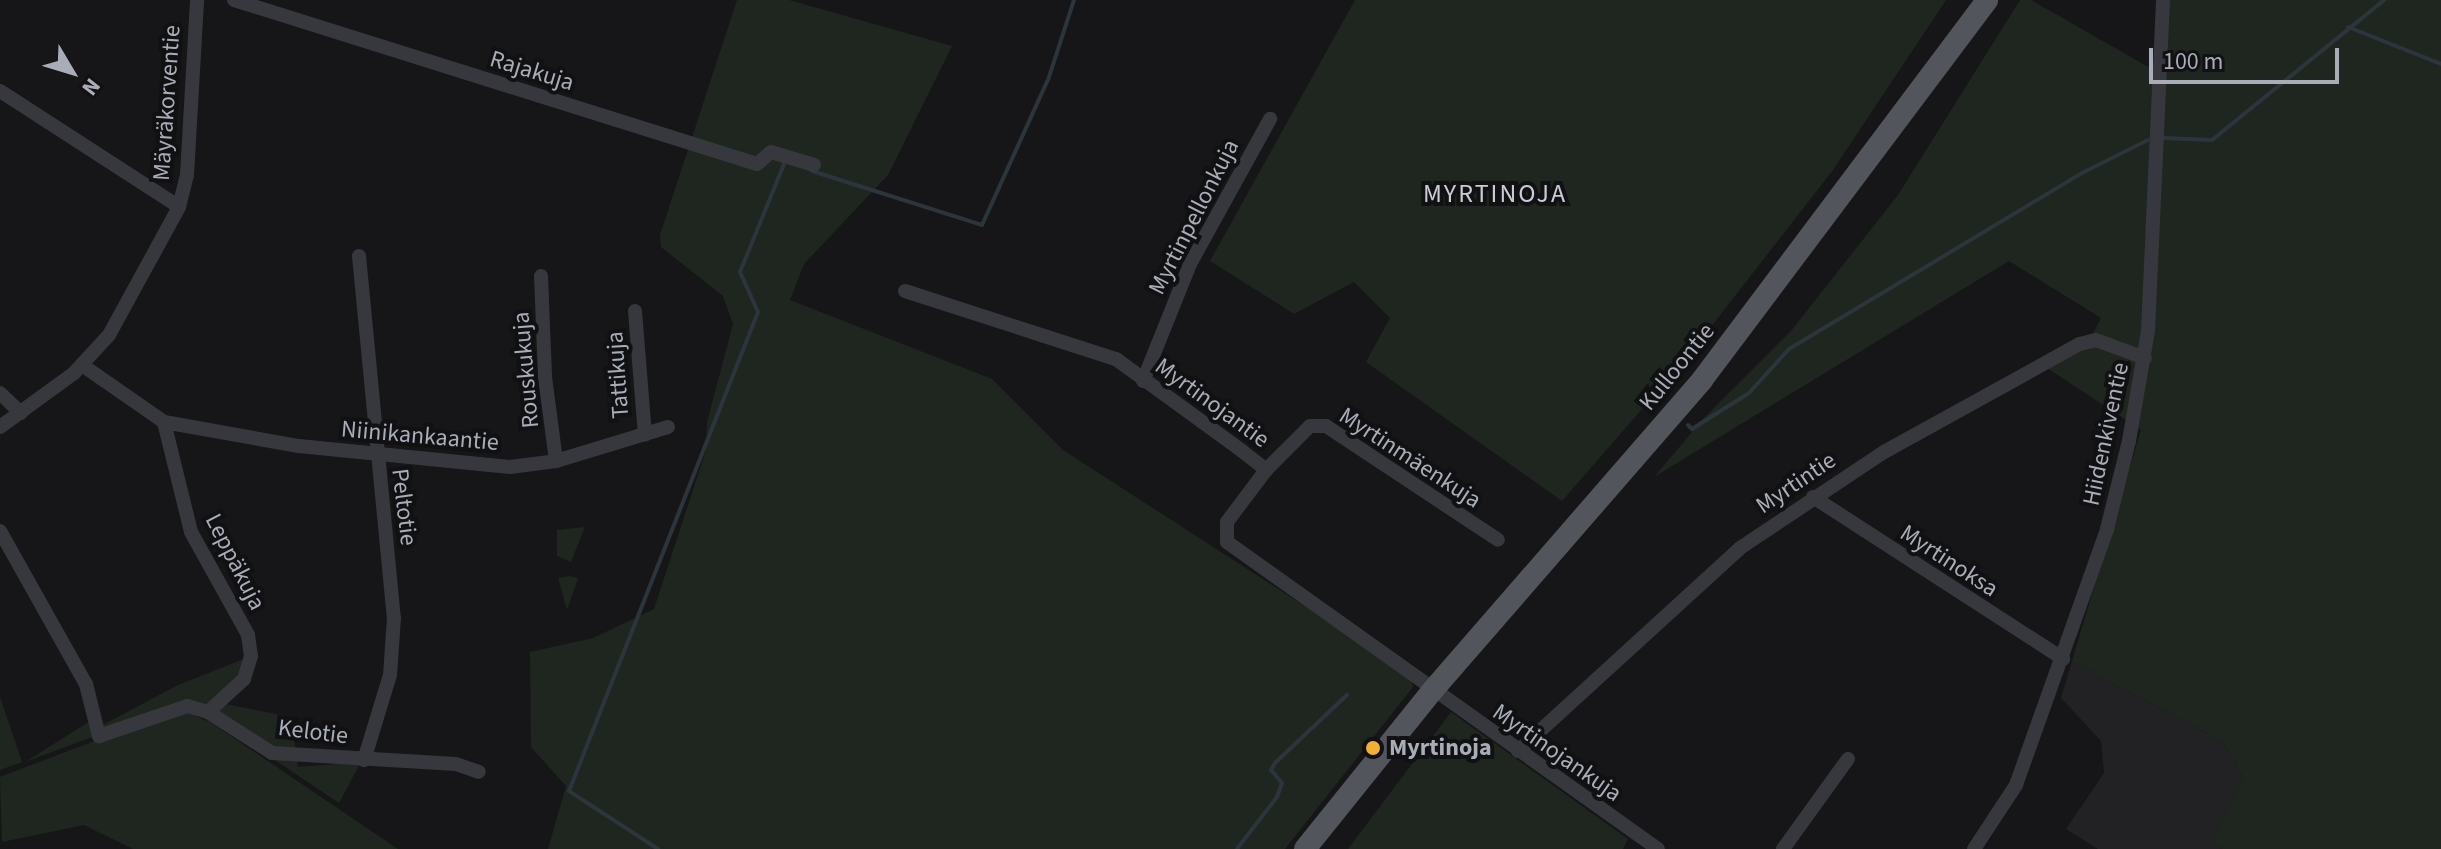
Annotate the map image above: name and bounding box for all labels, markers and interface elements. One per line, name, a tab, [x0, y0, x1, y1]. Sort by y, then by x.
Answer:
street label: Mäyräkorventie	[147, 24, 187, 182]
north arrow	[32, 32, 112, 112]
scale bar	[2153, 32, 2343, 82]
text: 100 m	[2163, 44, 2223, 79]
street label: Rajakuja	[487, 45, 577, 97]
text: N	[74, 71, 108, 102]
street label: Myrtinpellonkuja	[1142, 135, 1246, 299]
district label: MYRTINOJA	[1423, 178, 1567, 210]
street label: Rouskukuja	[507, 311, 545, 429]
street label: Kulloontie	[1633, 318, 1721, 416]
street label: Tattikuja	[601, 331, 635, 419]
street label: Myrtinojantie	[1149, 352, 1275, 454]
street label: Hiidenkiventie	[2077, 360, 2135, 508]
street label: Myrtinmäenkuja	[1333, 401, 1487, 515]
street label: Niinikankaantie	[340, 415, 500, 457]
street label: Myrtintie	[1751, 446, 1841, 520]
street label: Peltotie	[385, 467, 423, 547]
street label: Leppäkuja	[198, 509, 272, 615]
street label: Myrtinoksa	[1895, 519, 2003, 603]
street label: Myrtinojankuja	[1487, 698, 1627, 808]
street label: Kelotie	[276, 713, 350, 751]
place label: Myrtinoja	[1389, 734, 1492, 762]
marker: Myrtinoja	[1364, 739, 1382, 757]

